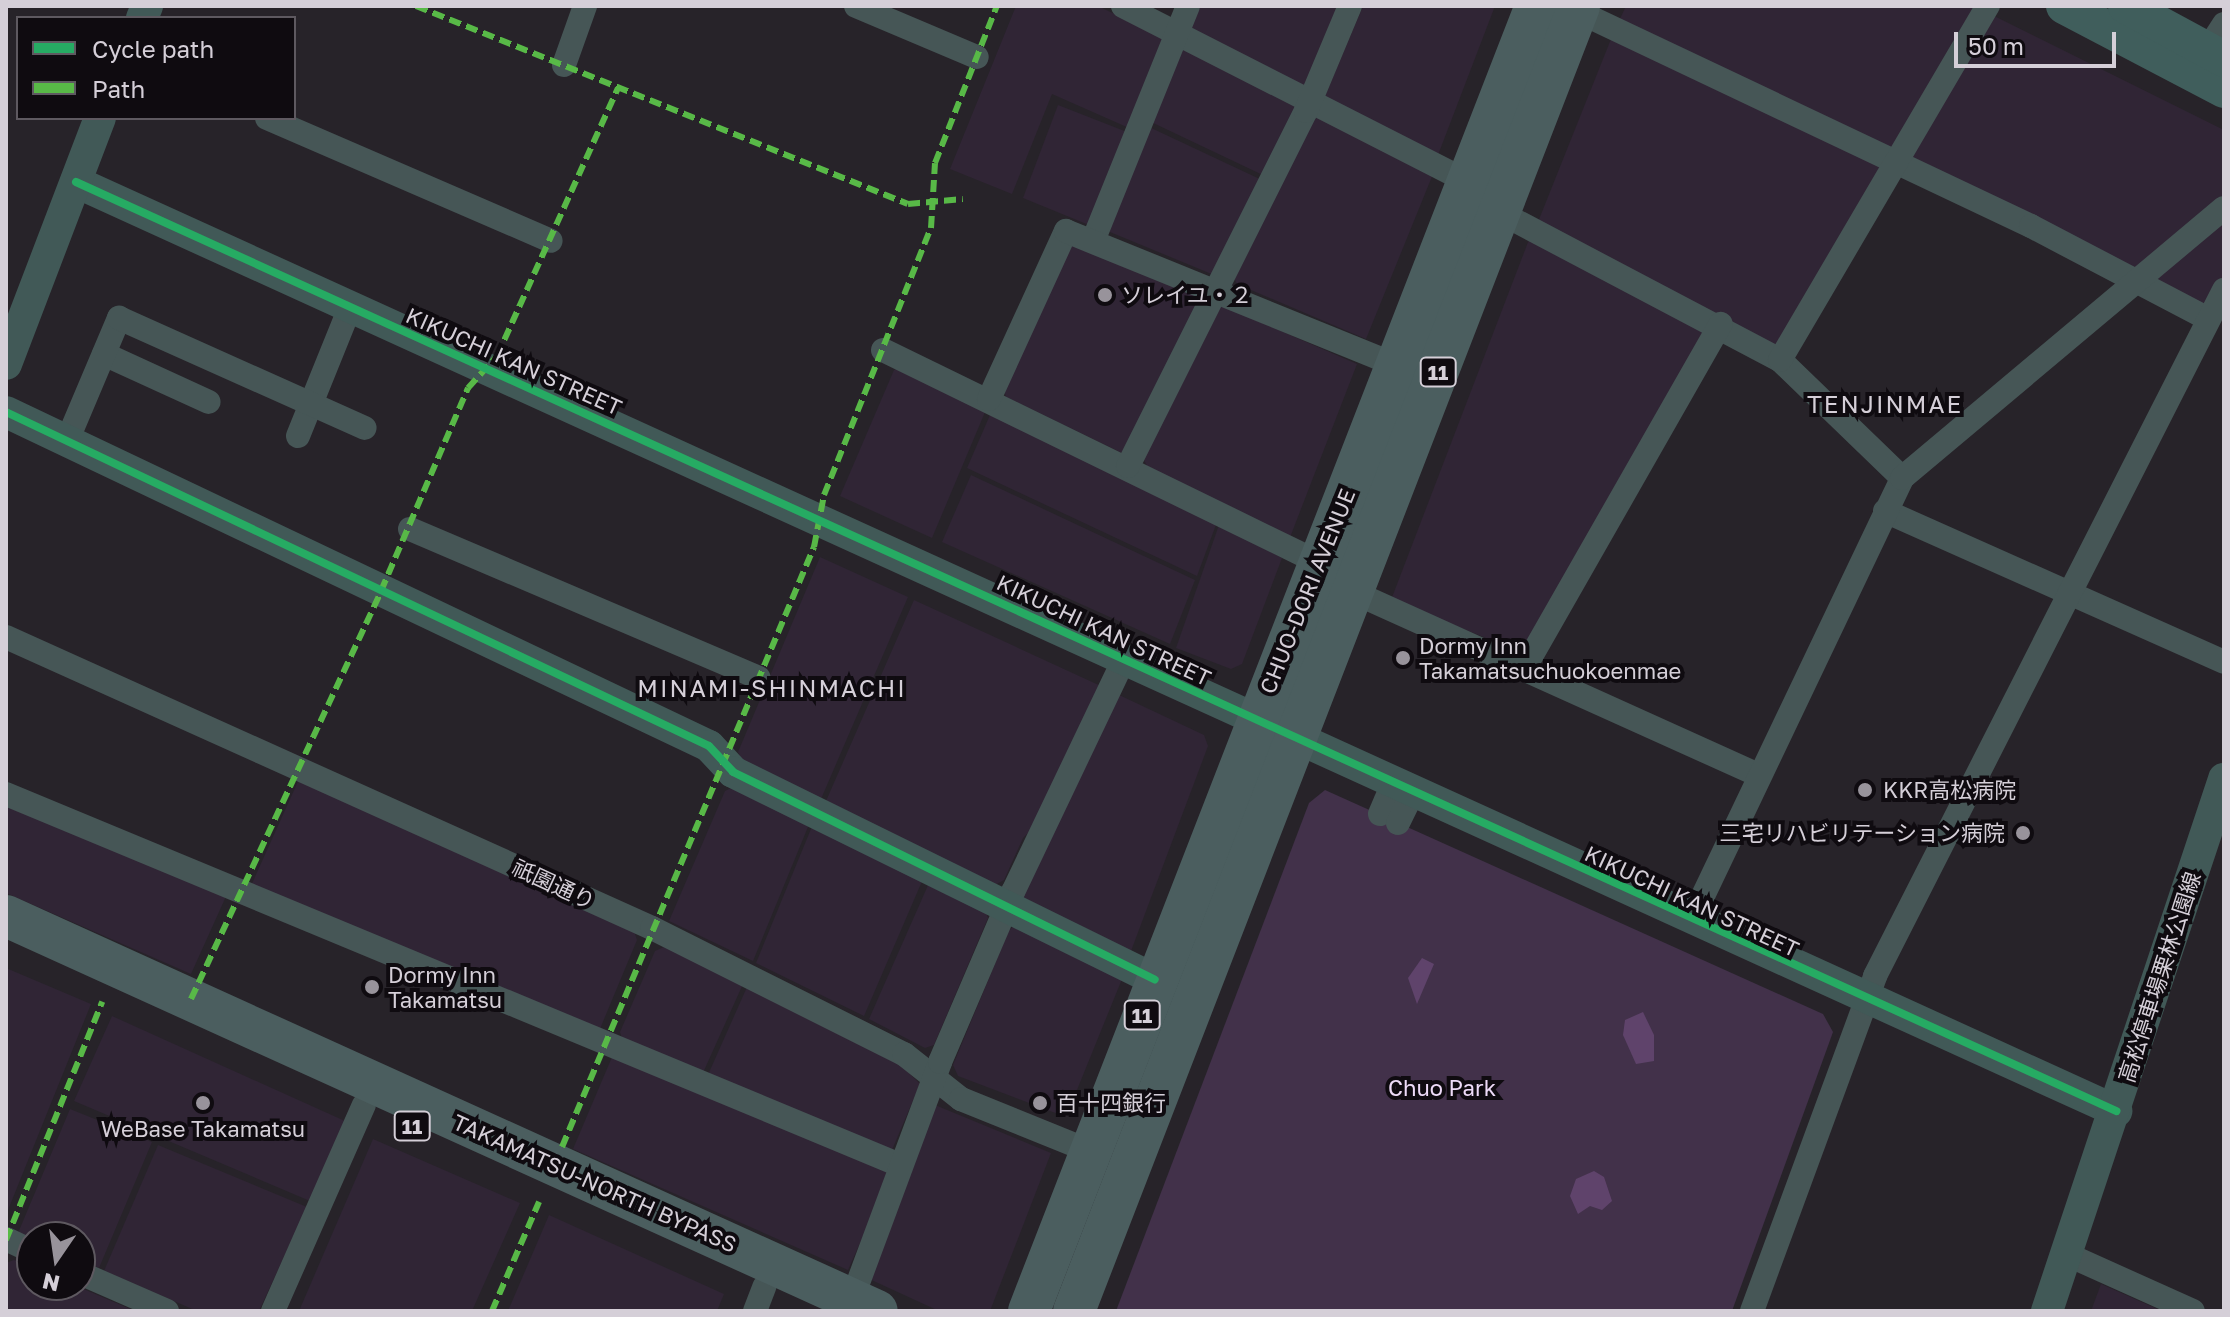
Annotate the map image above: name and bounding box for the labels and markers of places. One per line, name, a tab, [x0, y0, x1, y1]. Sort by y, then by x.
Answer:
place label: ソレイユ・２	[1121, 282, 1253, 308]
marker: ソレイユ・２	[1096, 286, 1114, 304]
place label: Dormy Inn Takamatsuchuokoenmae	[1419, 632, 1681, 684]
marker: Dormy Inn Takamatsuchuokoenmae	[1394, 649, 1412, 667]
place label: KKR高松病院	[1883, 777, 2016, 803]
marker: KKR高松病院	[1854, 779, 1876, 801]
place label: 三宅リハビリテーション病院	[1719, 820, 2005, 846]
marker: 三宅リハビリテーション病院	[2012, 822, 2034, 844]
place label: Dormy Inn Takamatsu	[388, 961, 502, 1012]
marker: Dormy Inn Takamatsu	[363, 978, 381, 996]
place label: 百十四銀行	[1056, 1090, 1166, 1116]
marker: WeBase Takamatsu	[194, 1094, 212, 1112]
marker: 百十四銀行	[1031, 1094, 1049, 1112]
place label: WeBase Takamatsu	[101, 1116, 305, 1142]

